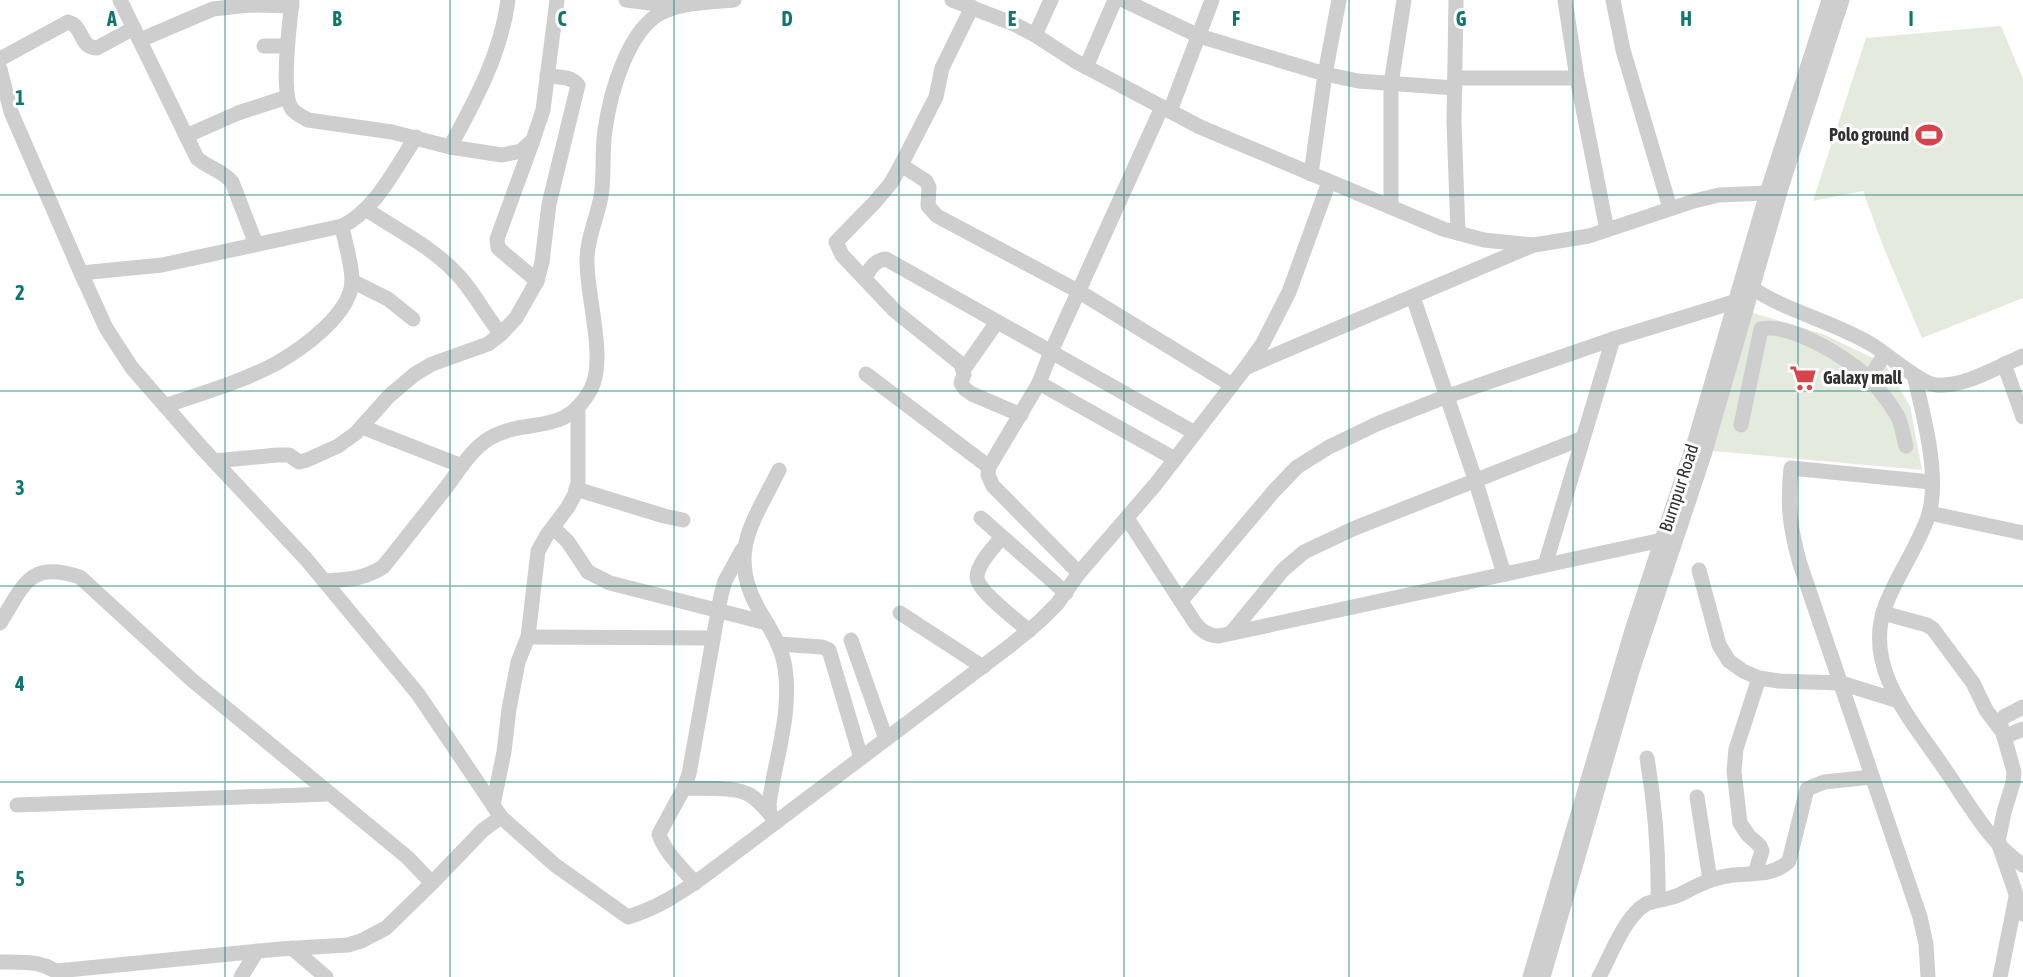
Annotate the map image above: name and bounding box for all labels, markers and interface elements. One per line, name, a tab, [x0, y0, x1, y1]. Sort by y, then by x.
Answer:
text: A	[106, 7, 117, 30]
text: B	[332, 7, 342, 30]
text: C	[558, 7, 567, 30]
text: D	[781, 7, 793, 30]
text: E	[1008, 7, 1017, 30]
text: F	[1232, 7, 1240, 30]
text: G	[1456, 7, 1467, 30]
text: H	[1680, 7, 1692, 30]
text: I	[1908, 7, 1914, 30]
text: 1	[15, 86, 25, 109]
sports icon: Polo ground	[1914, 120, 1944, 150]
place label: Polo ground	[1829, 124, 1909, 145]
text: 2	[15, 281, 25, 304]
supermarket icon: Galaxy mall	[1788, 363, 1818, 393]
place label: Galaxy mall	[1823, 367, 1902, 388]
street label: Burnpur Road	[1655, 441, 1703, 534]
text: 3	[15, 476, 25, 499]
text: 4	[14, 672, 25, 695]
text: 5	[15, 867, 25, 890]

